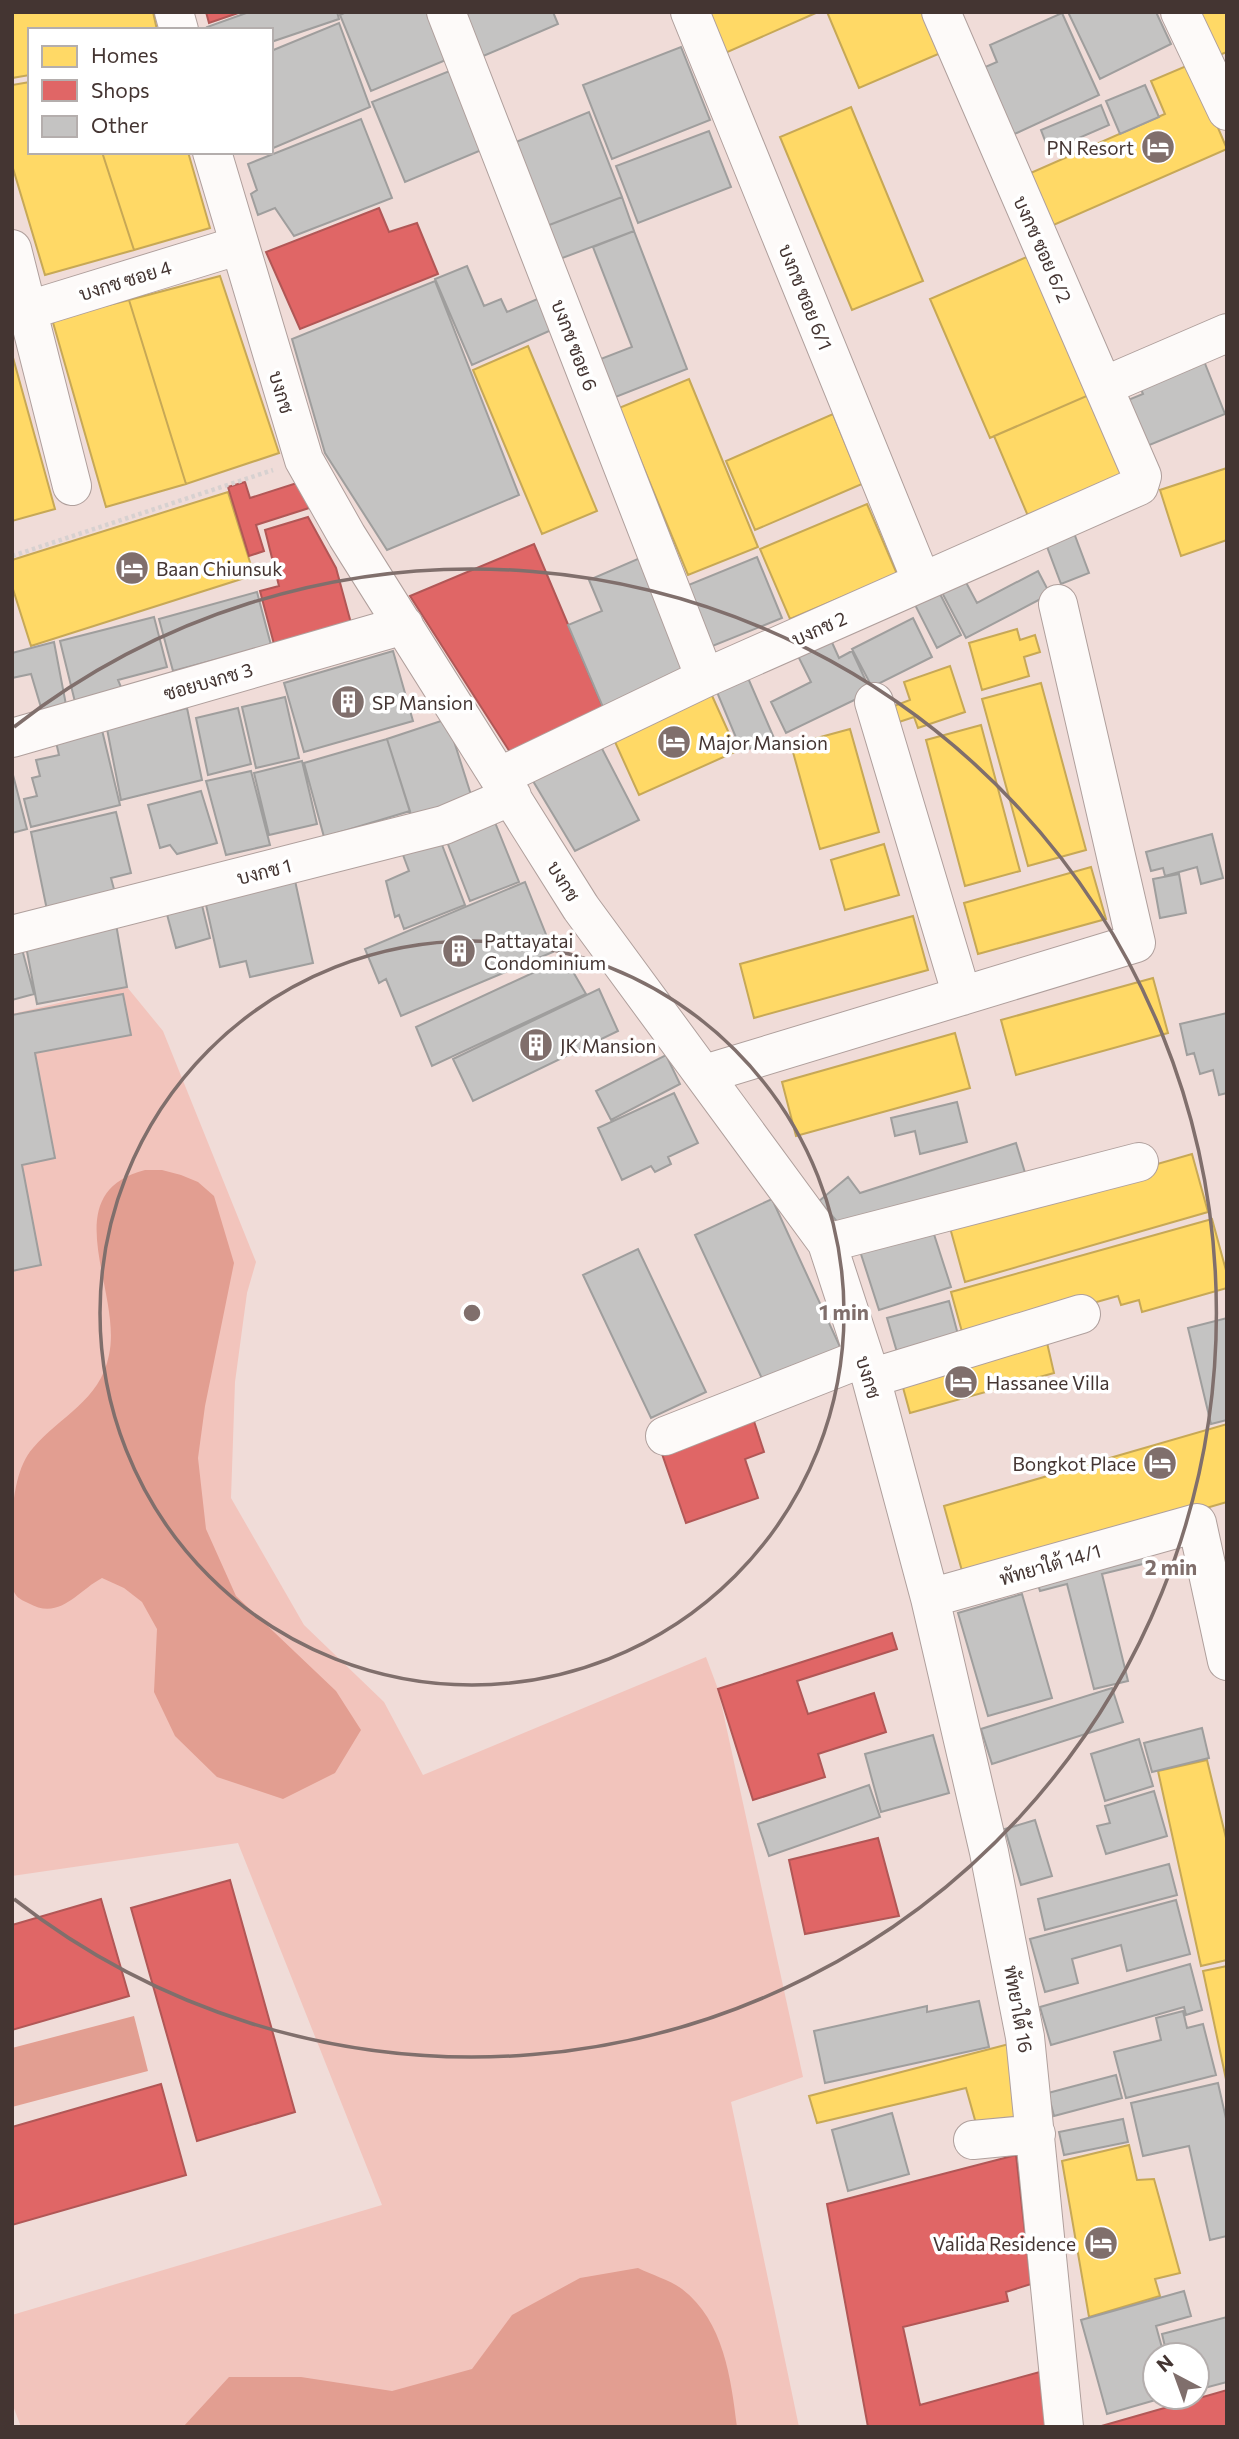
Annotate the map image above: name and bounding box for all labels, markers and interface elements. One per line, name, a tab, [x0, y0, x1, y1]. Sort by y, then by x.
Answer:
legend	[28, 28, 273, 154]
text: Homes	[91, 42, 158, 67]
text: Shops	[91, 77, 150, 102]
text: Other	[91, 112, 148, 137]
hotel icon: PN Resort	[1139, 128, 1177, 166]
place label: PN Resort	[1047, 136, 1134, 159]
street label: บงกช ซอย 6/2	[1009, 192, 1077, 306]
street label: บงกช ซอย 6/1	[774, 241, 838, 353]
street label: บงกช ซอย 4	[76, 255, 174, 305]
street label: บงกช ซอย 6	[547, 296, 603, 394]
street label: บงกช	[265, 368, 299, 416]
hotel icon: Baan Chiunsuk	[113, 549, 151, 587]
place label: Baan Chiunsuk	[156, 557, 283, 580]
street label: บงกช 2	[788, 606, 850, 650]
street label: ซอยบงกช 3	[161, 657, 255, 705]
building icon: SP Mansion	[329, 683, 367, 721]
place label: SP Mansion	[372, 691, 473, 714]
hotel icon: Major Mansion	[655, 723, 693, 761]
place label: Major Mansion	[698, 731, 828, 754]
street label: บงกช 1	[234, 853, 294, 889]
street label: บงกช	[543, 857, 585, 905]
place label: Pattayatai Condominium	[484, 929, 606, 974]
building icon: Pattayatai Condominium	[440, 932, 478, 970]
building icon: JK Mansion	[517, 1026, 555, 1064]
place label: JK Mansion	[560, 1034, 657, 1057]
text: 1 min	[819, 1299, 869, 1324]
centre of rings	[460, 1301, 484, 1325]
street label: บงกช	[852, 1353, 886, 1401]
hotel icon: Hassanee Villa	[942, 1363, 980, 1401]
place label: Hassanee Villa	[986, 1371, 1109, 1394]
hotel icon: Bongkot Place	[1141, 1444, 1179, 1482]
place label: Bongkot Place	[1013, 1452, 1136, 1475]
street label: พัทยาใต้ 14/1	[997, 1539, 1103, 1589]
text: 2 min	[1145, 1554, 1197, 1579]
street label: พัทยาใต้ 16	[1000, 1964, 1038, 2054]
hotel icon: Valida Residence	[1082, 2224, 1120, 2262]
place label: Valida Residence	[933, 2232, 1076, 2255]
north arrow	[1141, 2341, 1211, 2411]
text: N	[1152, 2349, 1177, 2376]

